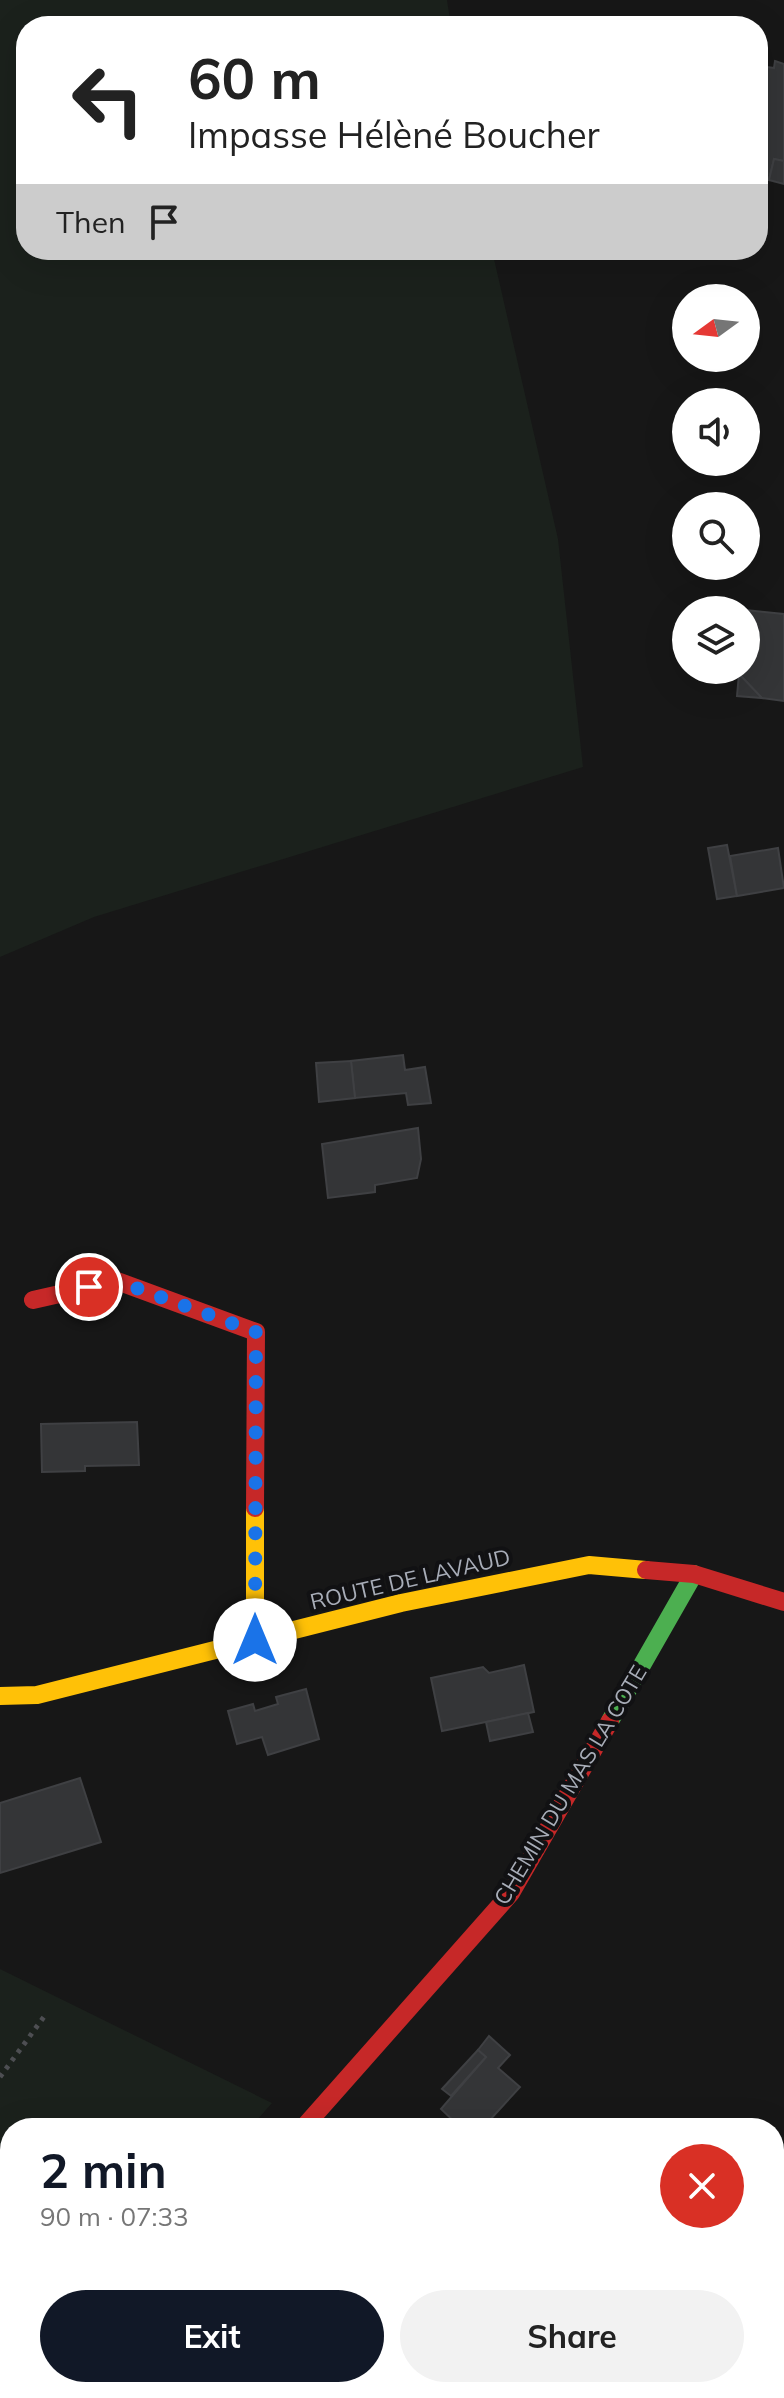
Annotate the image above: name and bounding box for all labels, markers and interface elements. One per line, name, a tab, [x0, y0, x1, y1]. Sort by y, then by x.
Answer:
text: 60 m	[188, 43, 321, 113]
icon: left	[56, 48, 160, 152]
text: Impasse Hélèné Boucher	[188, 112, 600, 157]
icon: arrive	[142, 200, 186, 244]
text: Then	[56, 203, 126, 241]
north arrow	[672, 284, 760, 372]
map controls	[672, 284, 760, 684]
button: sound	[672, 388, 760, 476]
button: search	[672, 492, 760, 580]
button: layers	[672, 596, 760, 684]
pin	[55, 1253, 123, 1321]
icon: arrive	[67, 1265, 111, 1309]
street label: ROUTE DE LAVAUD	[307, 1542, 513, 1616]
position arrow	[213, 1598, 297, 1682]
street label: CHEMIN DU MAS LA COTE	[487, 1660, 653, 1910]
text: 2 min	[40, 2140, 167, 2200]
button: close	[660, 2144, 744, 2228]
text: 90 m · 07:33	[40, 2200, 189, 2233]
button: Exit	[40, 2290, 384, 2382]
button: Share	[400, 2290, 744, 2382]

